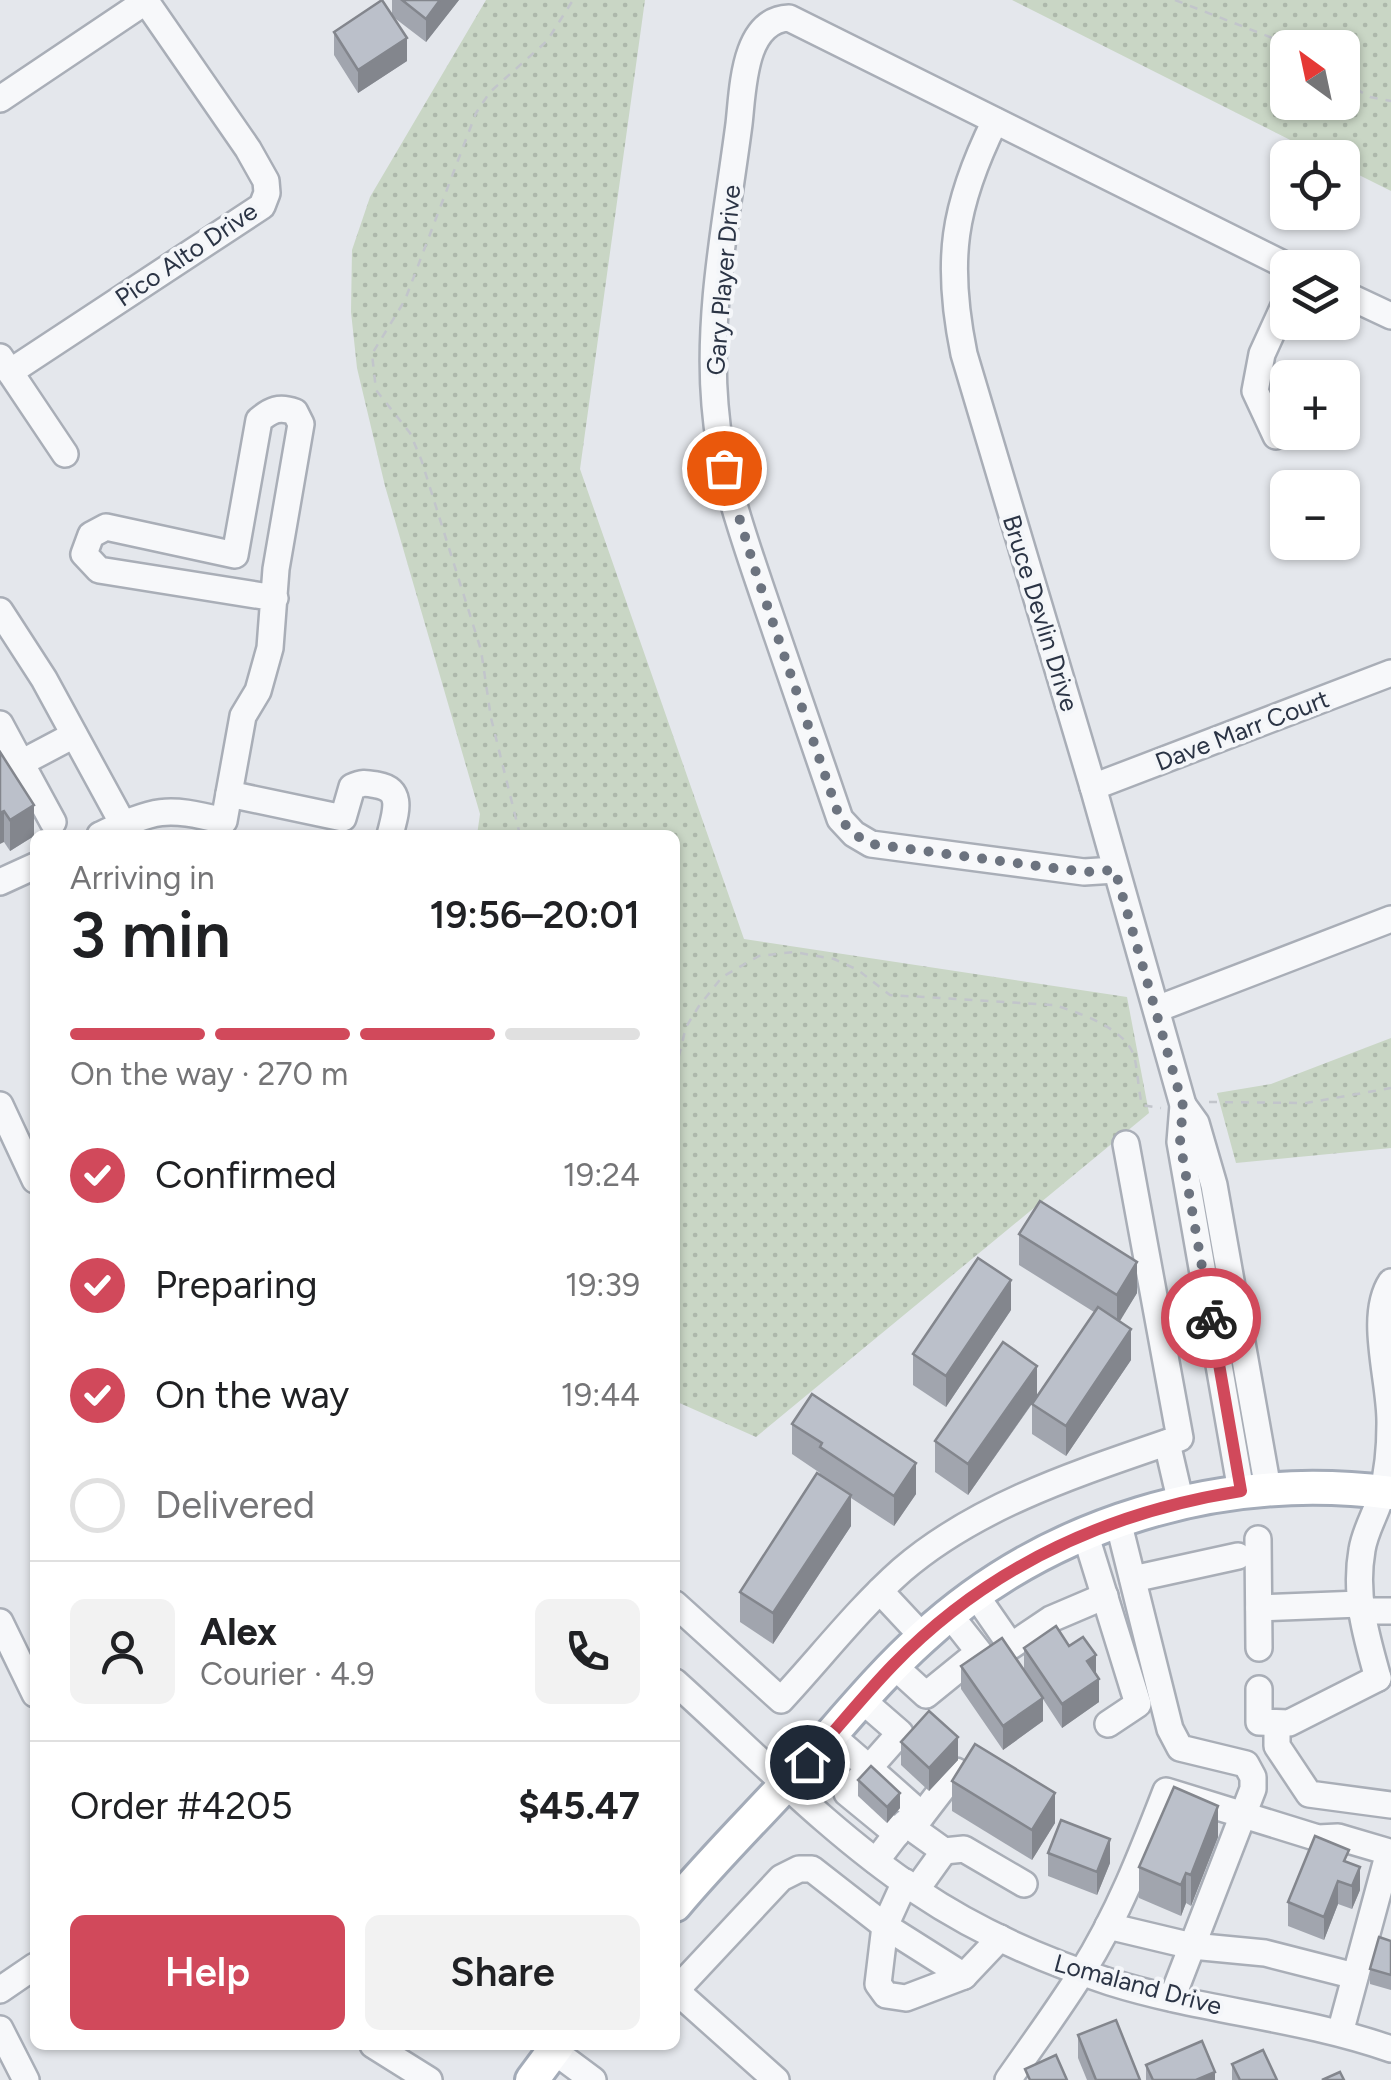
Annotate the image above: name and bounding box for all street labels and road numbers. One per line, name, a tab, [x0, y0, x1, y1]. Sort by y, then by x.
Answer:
street label: Gary Player Drive	[700, 184, 746, 376]
street label: Pico Alto Drive	[109, 195, 263, 313]
street label: Bruce Devlin Drive	[997, 511, 1085, 715]
street label: Dave Marr Court	[1151, 683, 1333, 777]
street label: Lomaland Drive	[1051, 1947, 1225, 2021]

